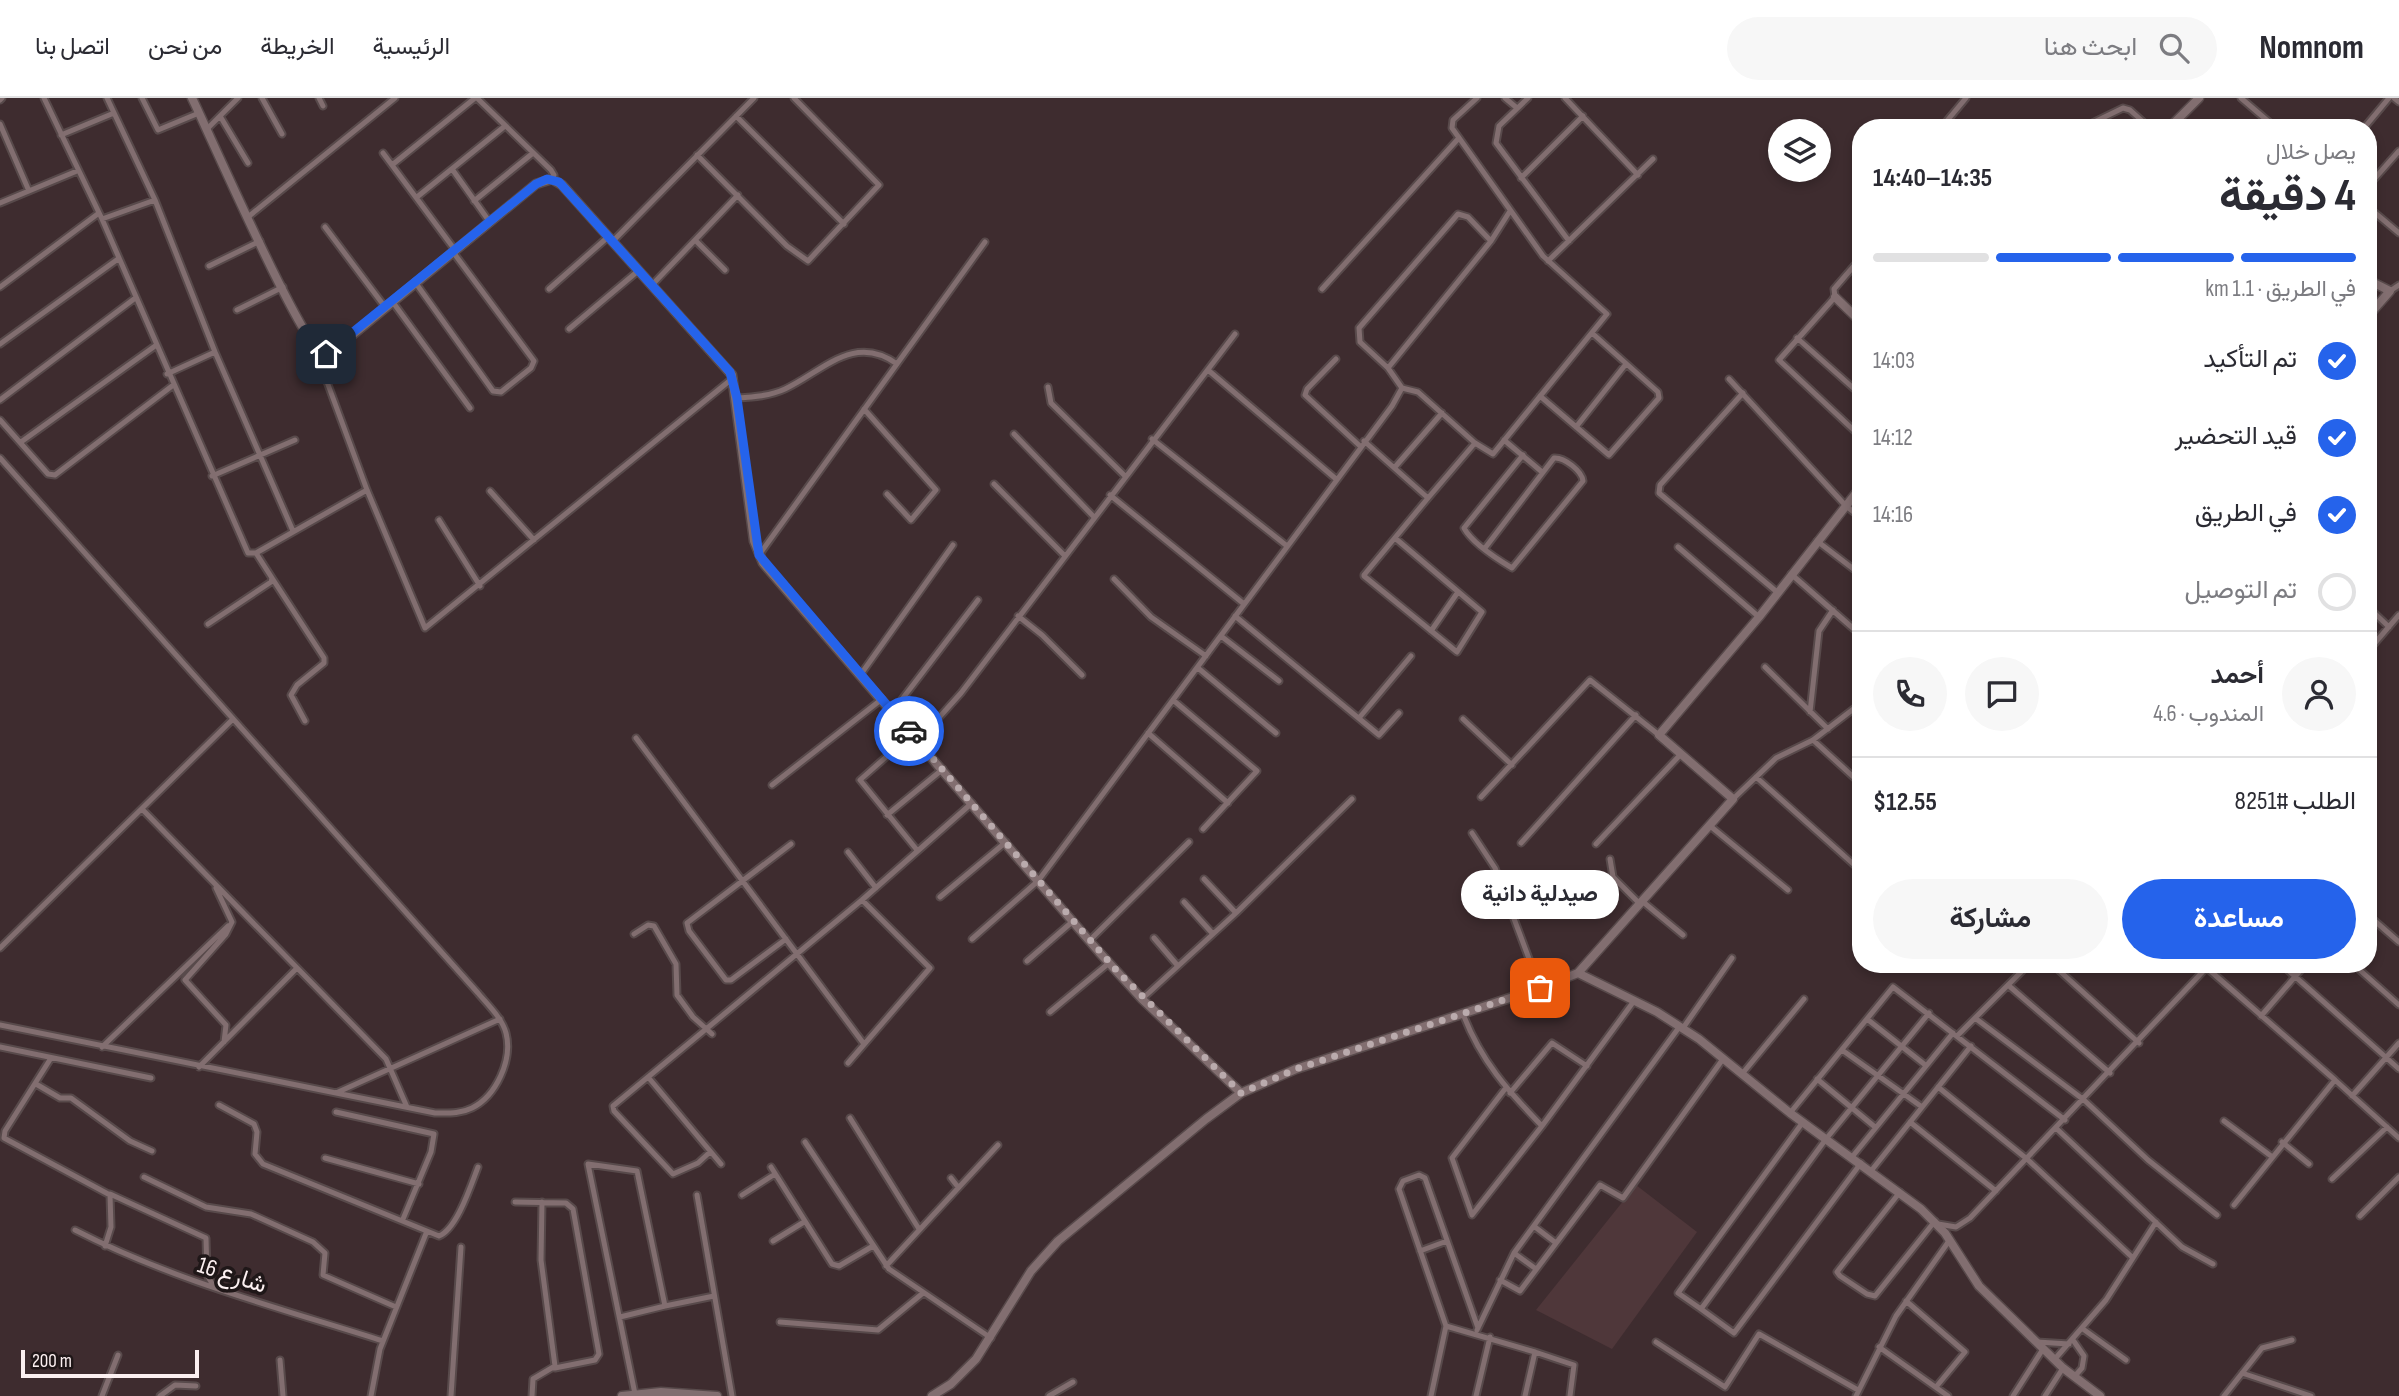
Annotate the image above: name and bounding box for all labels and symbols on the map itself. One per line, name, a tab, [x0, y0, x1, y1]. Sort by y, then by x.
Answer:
pin	[296, 324, 356, 384]
courier	[874, 696, 944, 766]
callout: صيدلية دانية	[1461, 869, 1619, 918]
pin	[1510, 958, 1570, 1018]
street label: شارع 16	[193, 1250, 270, 1301]
scale bar	[21, 1347, 200, 1379]

